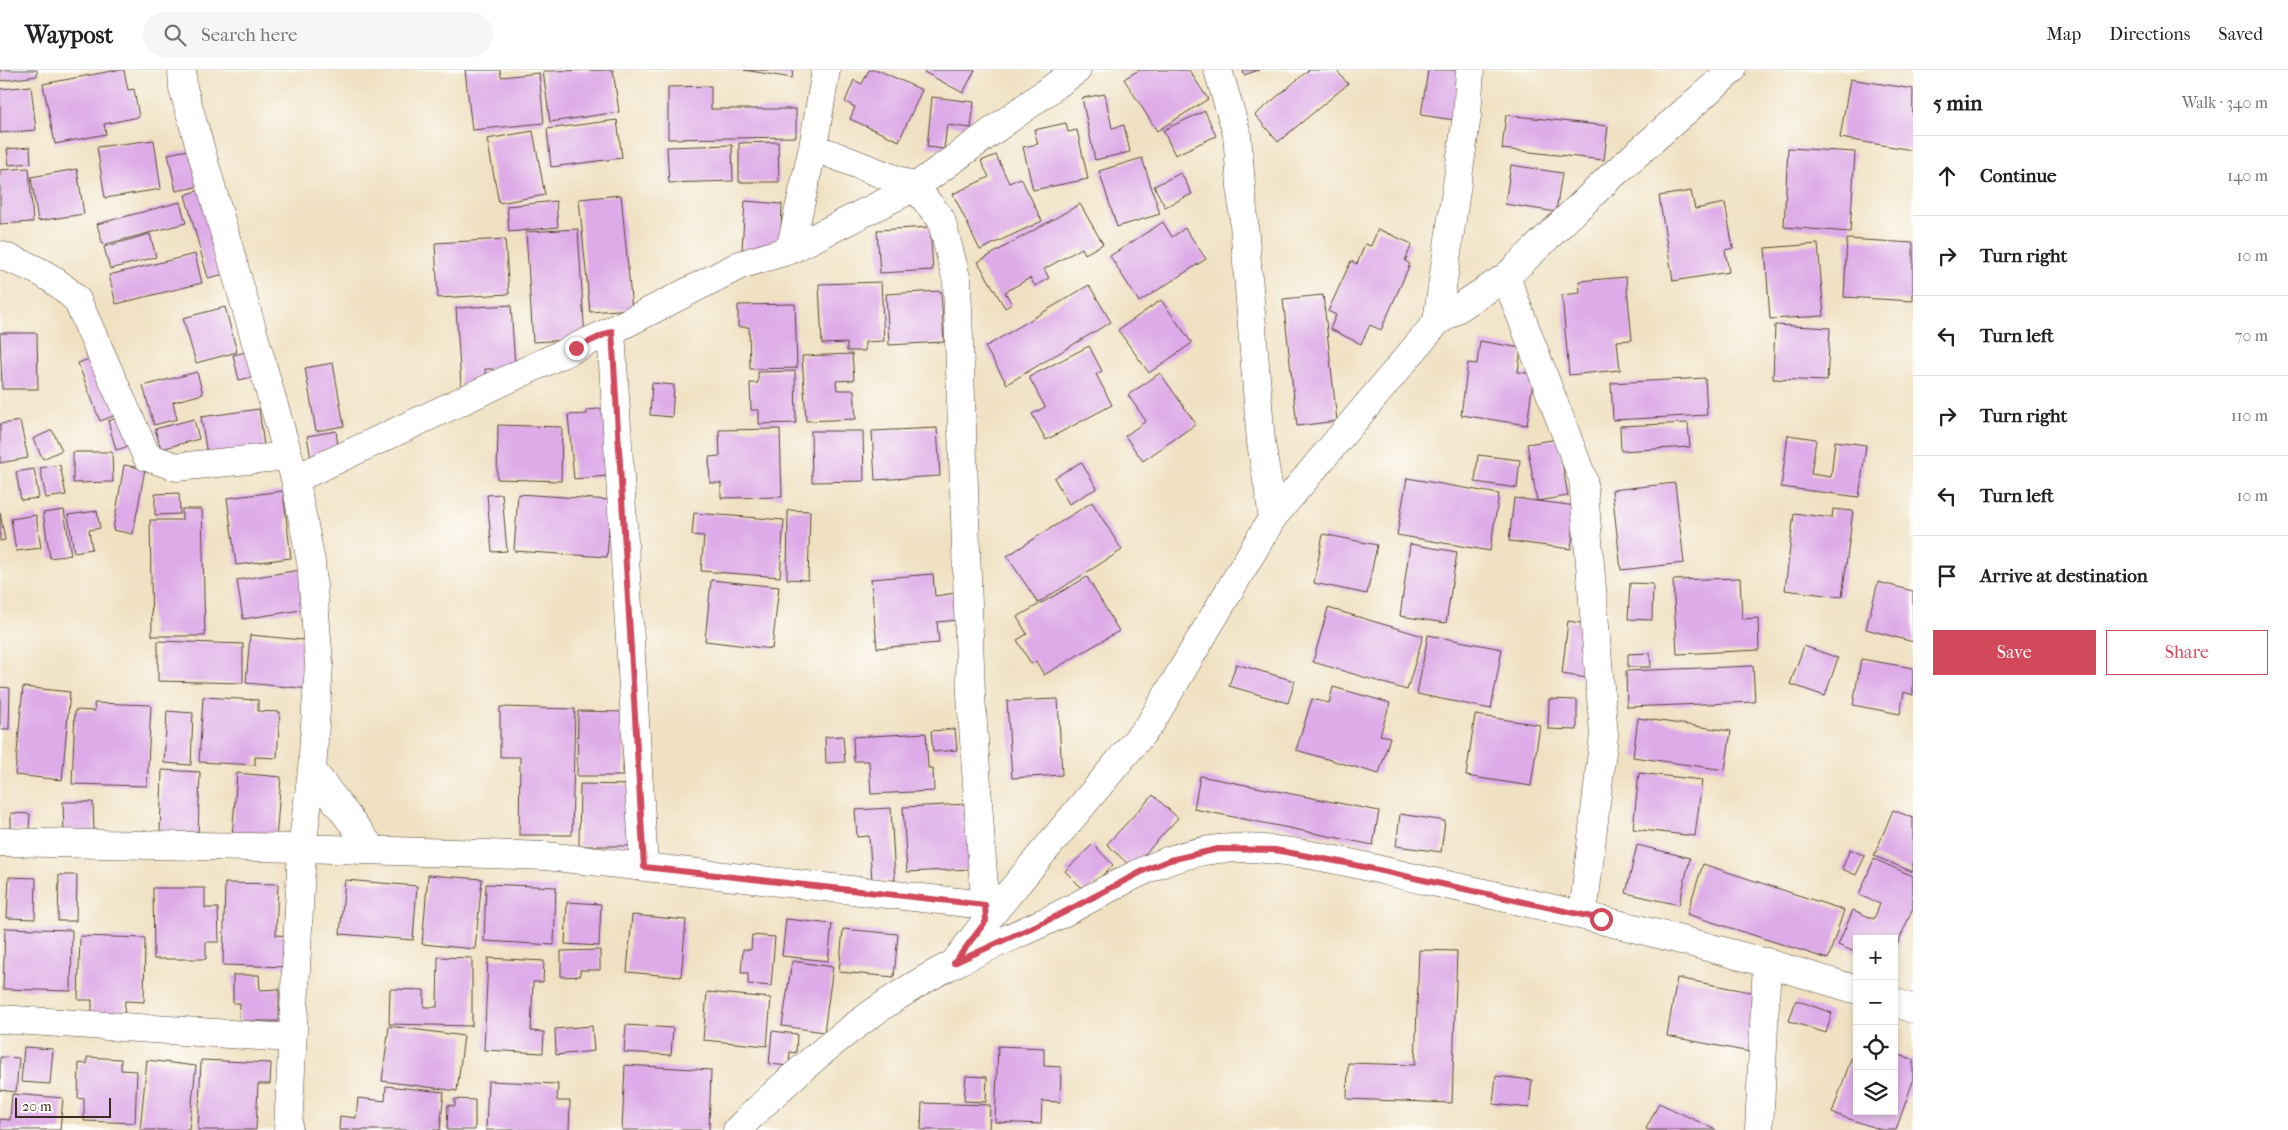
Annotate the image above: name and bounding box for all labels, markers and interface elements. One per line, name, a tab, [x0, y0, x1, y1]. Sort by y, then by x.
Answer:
search box	[143, 12, 493, 57]
text: Waypost	[25, 21, 113, 49]
icon: search	[161, 21, 189, 49]
text: Search here	[201, 24, 297, 46]
text: Map	[2047, 24, 2081, 45]
text: Directions	[2109, 24, 2190, 45]
text: Saved	[2218, 24, 2263, 45]
text: 5 min	[1933, 91, 1982, 115]
text: Walk · 340 m	[2182, 93, 2268, 112]
icon: ahead	[1933, 162, 1961, 190]
text: Continue	[1980, 165, 2056, 187]
text: 140 m	[2227, 166, 2268, 185]
icon: right	[1933, 242, 1961, 270]
text: Turn right	[1980, 245, 2067, 267]
text: 10 m	[2237, 246, 2268, 265]
icon: left	[1933, 322, 1961, 350]
text: Turn left	[1980, 325, 2054, 347]
text: 70 m	[2235, 326, 2268, 345]
route end	[565, 337, 588, 360]
icon: right	[1933, 402, 1961, 430]
text: Turn right	[1980, 405, 2067, 427]
text: 110 m	[2231, 406, 2268, 425]
icon: left	[1933, 482, 1961, 510]
text: Turn left	[1980, 485, 2054, 507]
text: 10 m	[2237, 486, 2268, 505]
icon: arrive	[1933, 562, 1961, 590]
text: Arrive at destination	[1980, 565, 2148, 587]
button: Save	[1933, 630, 2096, 675]
button: Share	[2106, 630, 2268, 675]
route start	[1590, 908, 1613, 931]
map controls	[1853, 935, 1898, 1115]
button: +	[1853, 935, 1898, 980]
button: −	[1853, 980, 1898, 1025]
button: locate	[1853, 1025, 1898, 1070]
button: layers	[1853, 1070, 1898, 1115]
scale bar	[15, 1095, 111, 1118]
text: 20 m	[22, 1098, 52, 1115]

